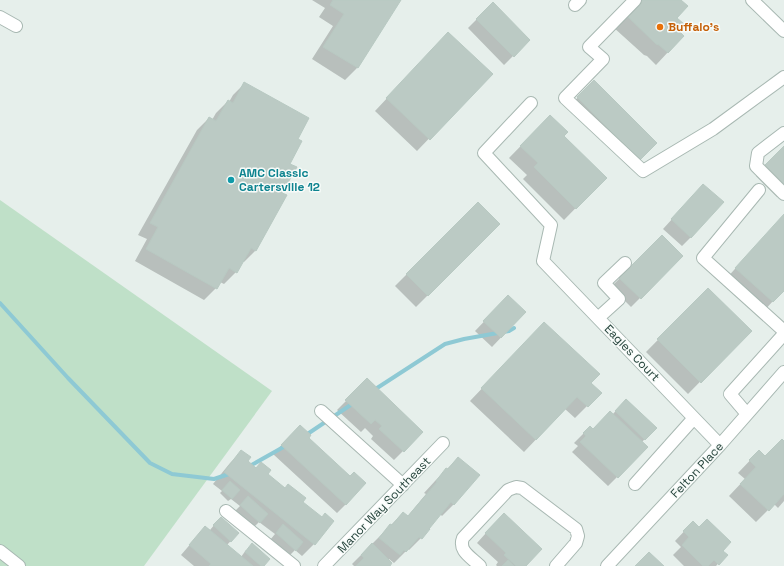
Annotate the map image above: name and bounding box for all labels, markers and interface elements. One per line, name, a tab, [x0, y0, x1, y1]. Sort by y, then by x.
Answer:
place label: Buffalo's	[668, 19, 719, 35]
marker: Buffalo's	[655, 22, 665, 32]
place label: AMC Classic Cartersville 12	[239, 165, 320, 195]
marker: AMC Classic Cartersville 12	[226, 175, 236, 185]
street label: Eagles Court	[601, 321, 663, 385]
street label: Felton Place	[667, 439, 727, 501]
street label: Manor Way Southeast	[334, 453, 434, 557]

